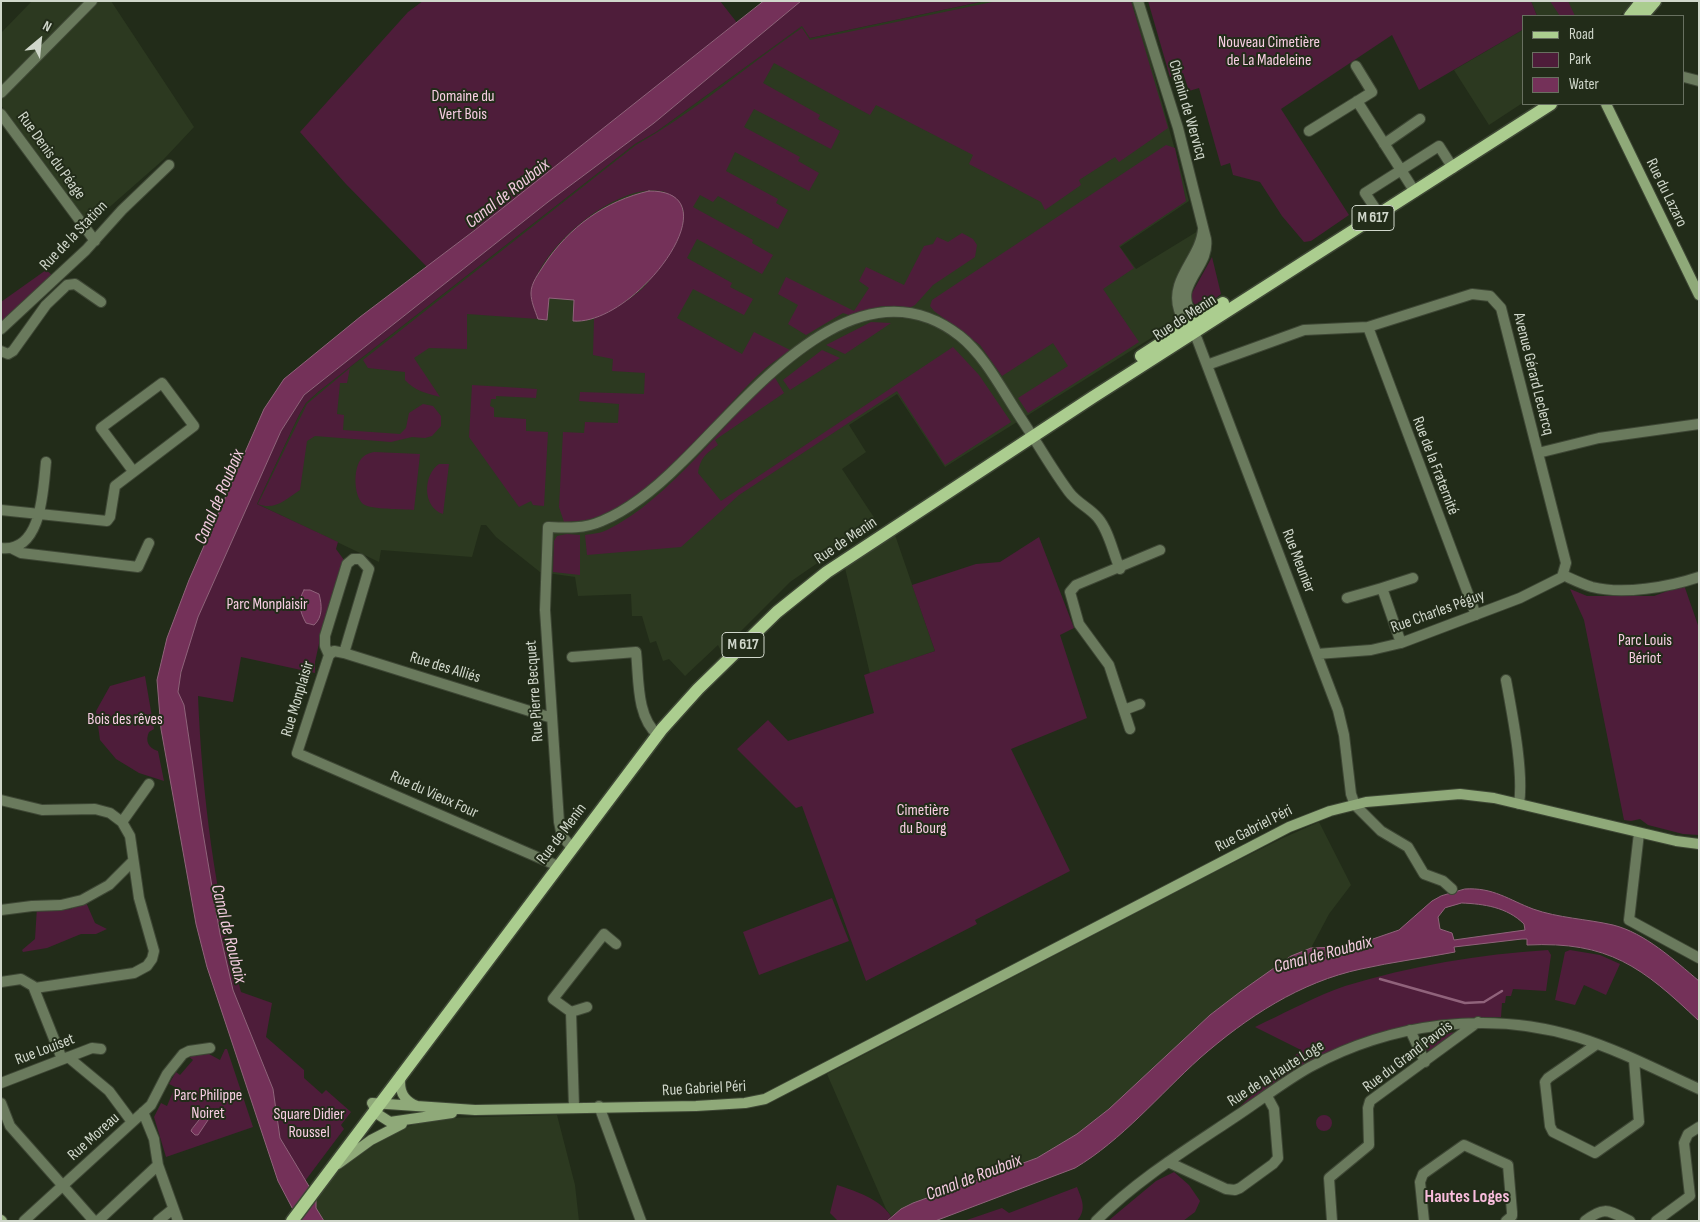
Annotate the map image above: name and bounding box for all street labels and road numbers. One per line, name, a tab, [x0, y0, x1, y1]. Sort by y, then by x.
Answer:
street label: Chemin de Wervicq	[1164, 58, 1210, 162]
street label: Rue Denis du Péage	[13, 109, 89, 203]
street label: Rue du Lazaro	[1641, 156, 1691, 230]
street label: Rue de la Station	[36, 197, 112, 275]
road number: M 617	[1352, 206, 1394, 230]
street label: Rue de Menin	[1150, 291, 1220, 345]
street label: Avenue Gérard Leclercq	[1509, 311, 1557, 437]
street label: Rue de la Fraternité	[1407, 414, 1463, 518]
street label: Rue de Menin	[811, 513, 881, 569]
street label: Rue Meunier	[1277, 527, 1319, 595]
street label: Rue Charles Péguy	[1388, 586, 1488, 638]
road number: M 617	[722, 632, 764, 658]
street label: Rue Pierre Becquet	[522, 640, 548, 742]
street label: Rue des Alliés	[407, 648, 483, 688]
street label: Rue Monplaisir	[277, 659, 319, 739]
street label: Rue du Vieux Four	[387, 767, 481, 823]
street label: Rue de Menin	[533, 800, 591, 868]
street label: Rue Gabriel Péri	[1212, 801, 1296, 857]
street label: Rue du Grand Pavois	[1359, 1017, 1457, 1097]
street label: Rue Louiset	[13, 1030, 77, 1070]
street label: Rue de la Haute Loge	[1224, 1037, 1328, 1111]
street label: Rue Gabriel Péri	[662, 1077, 746, 1101]
street label: Rue Moreau	[64, 1109, 124, 1165]

